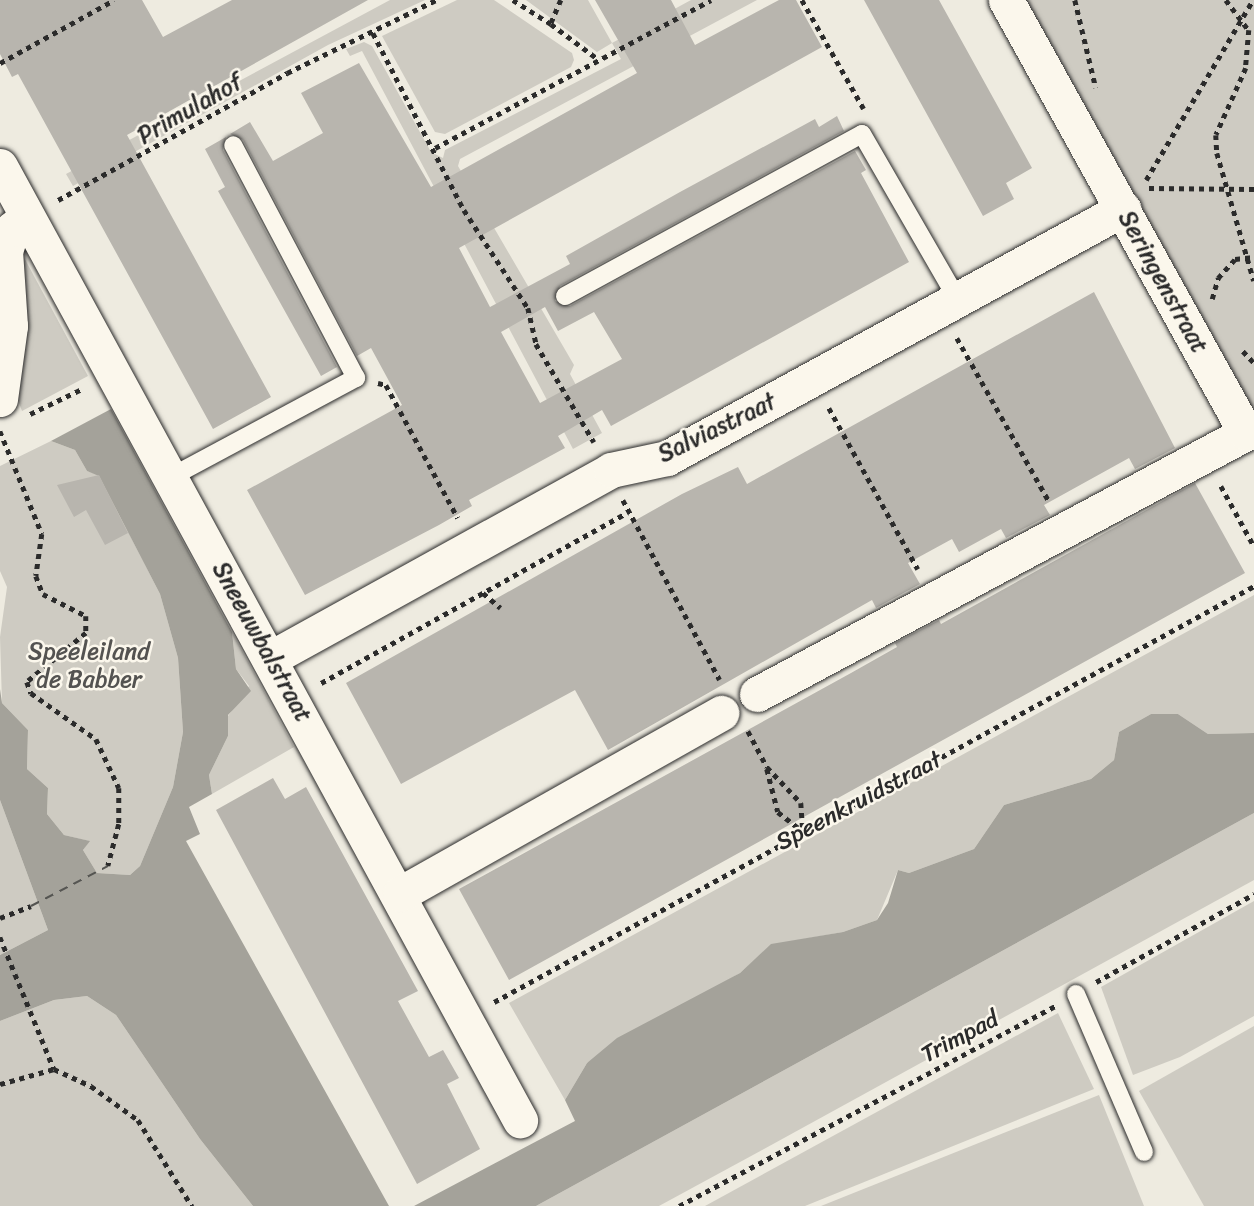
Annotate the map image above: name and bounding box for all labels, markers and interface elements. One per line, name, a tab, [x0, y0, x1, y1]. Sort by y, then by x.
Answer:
street label: Primulahof	[132, 67, 248, 151]
street label: Seringenstraat	[1112, 206, 1214, 358]
street label: Salviastraat	[653, 387, 781, 469]
street label: Sneeuwbalstraat	[206, 557, 318, 727]
park label: Speeleiland de Babber	[28, 638, 150, 694]
street label: Speenkruidstraat	[771, 745, 947, 857]
street label: Trimpad	[916, 1005, 1004, 1069]

